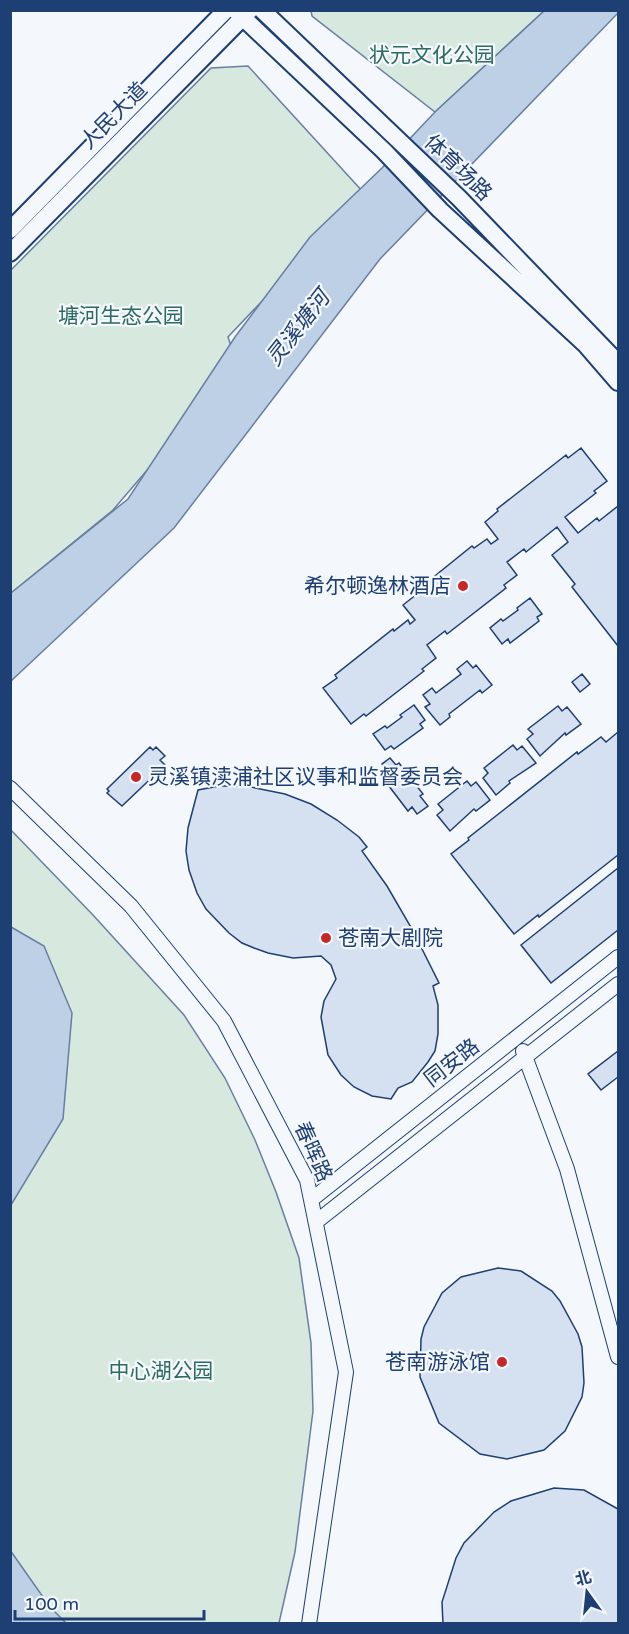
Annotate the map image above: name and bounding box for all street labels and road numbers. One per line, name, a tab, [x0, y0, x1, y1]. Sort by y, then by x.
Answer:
street label: 人民大道	[75, 77, 153, 155]
street label: 体育场路	[419, 130, 497, 206]
street label: 同安路	[419, 1034, 485, 1092]
street label: 春晖路	[289, 1118, 337, 1186]

